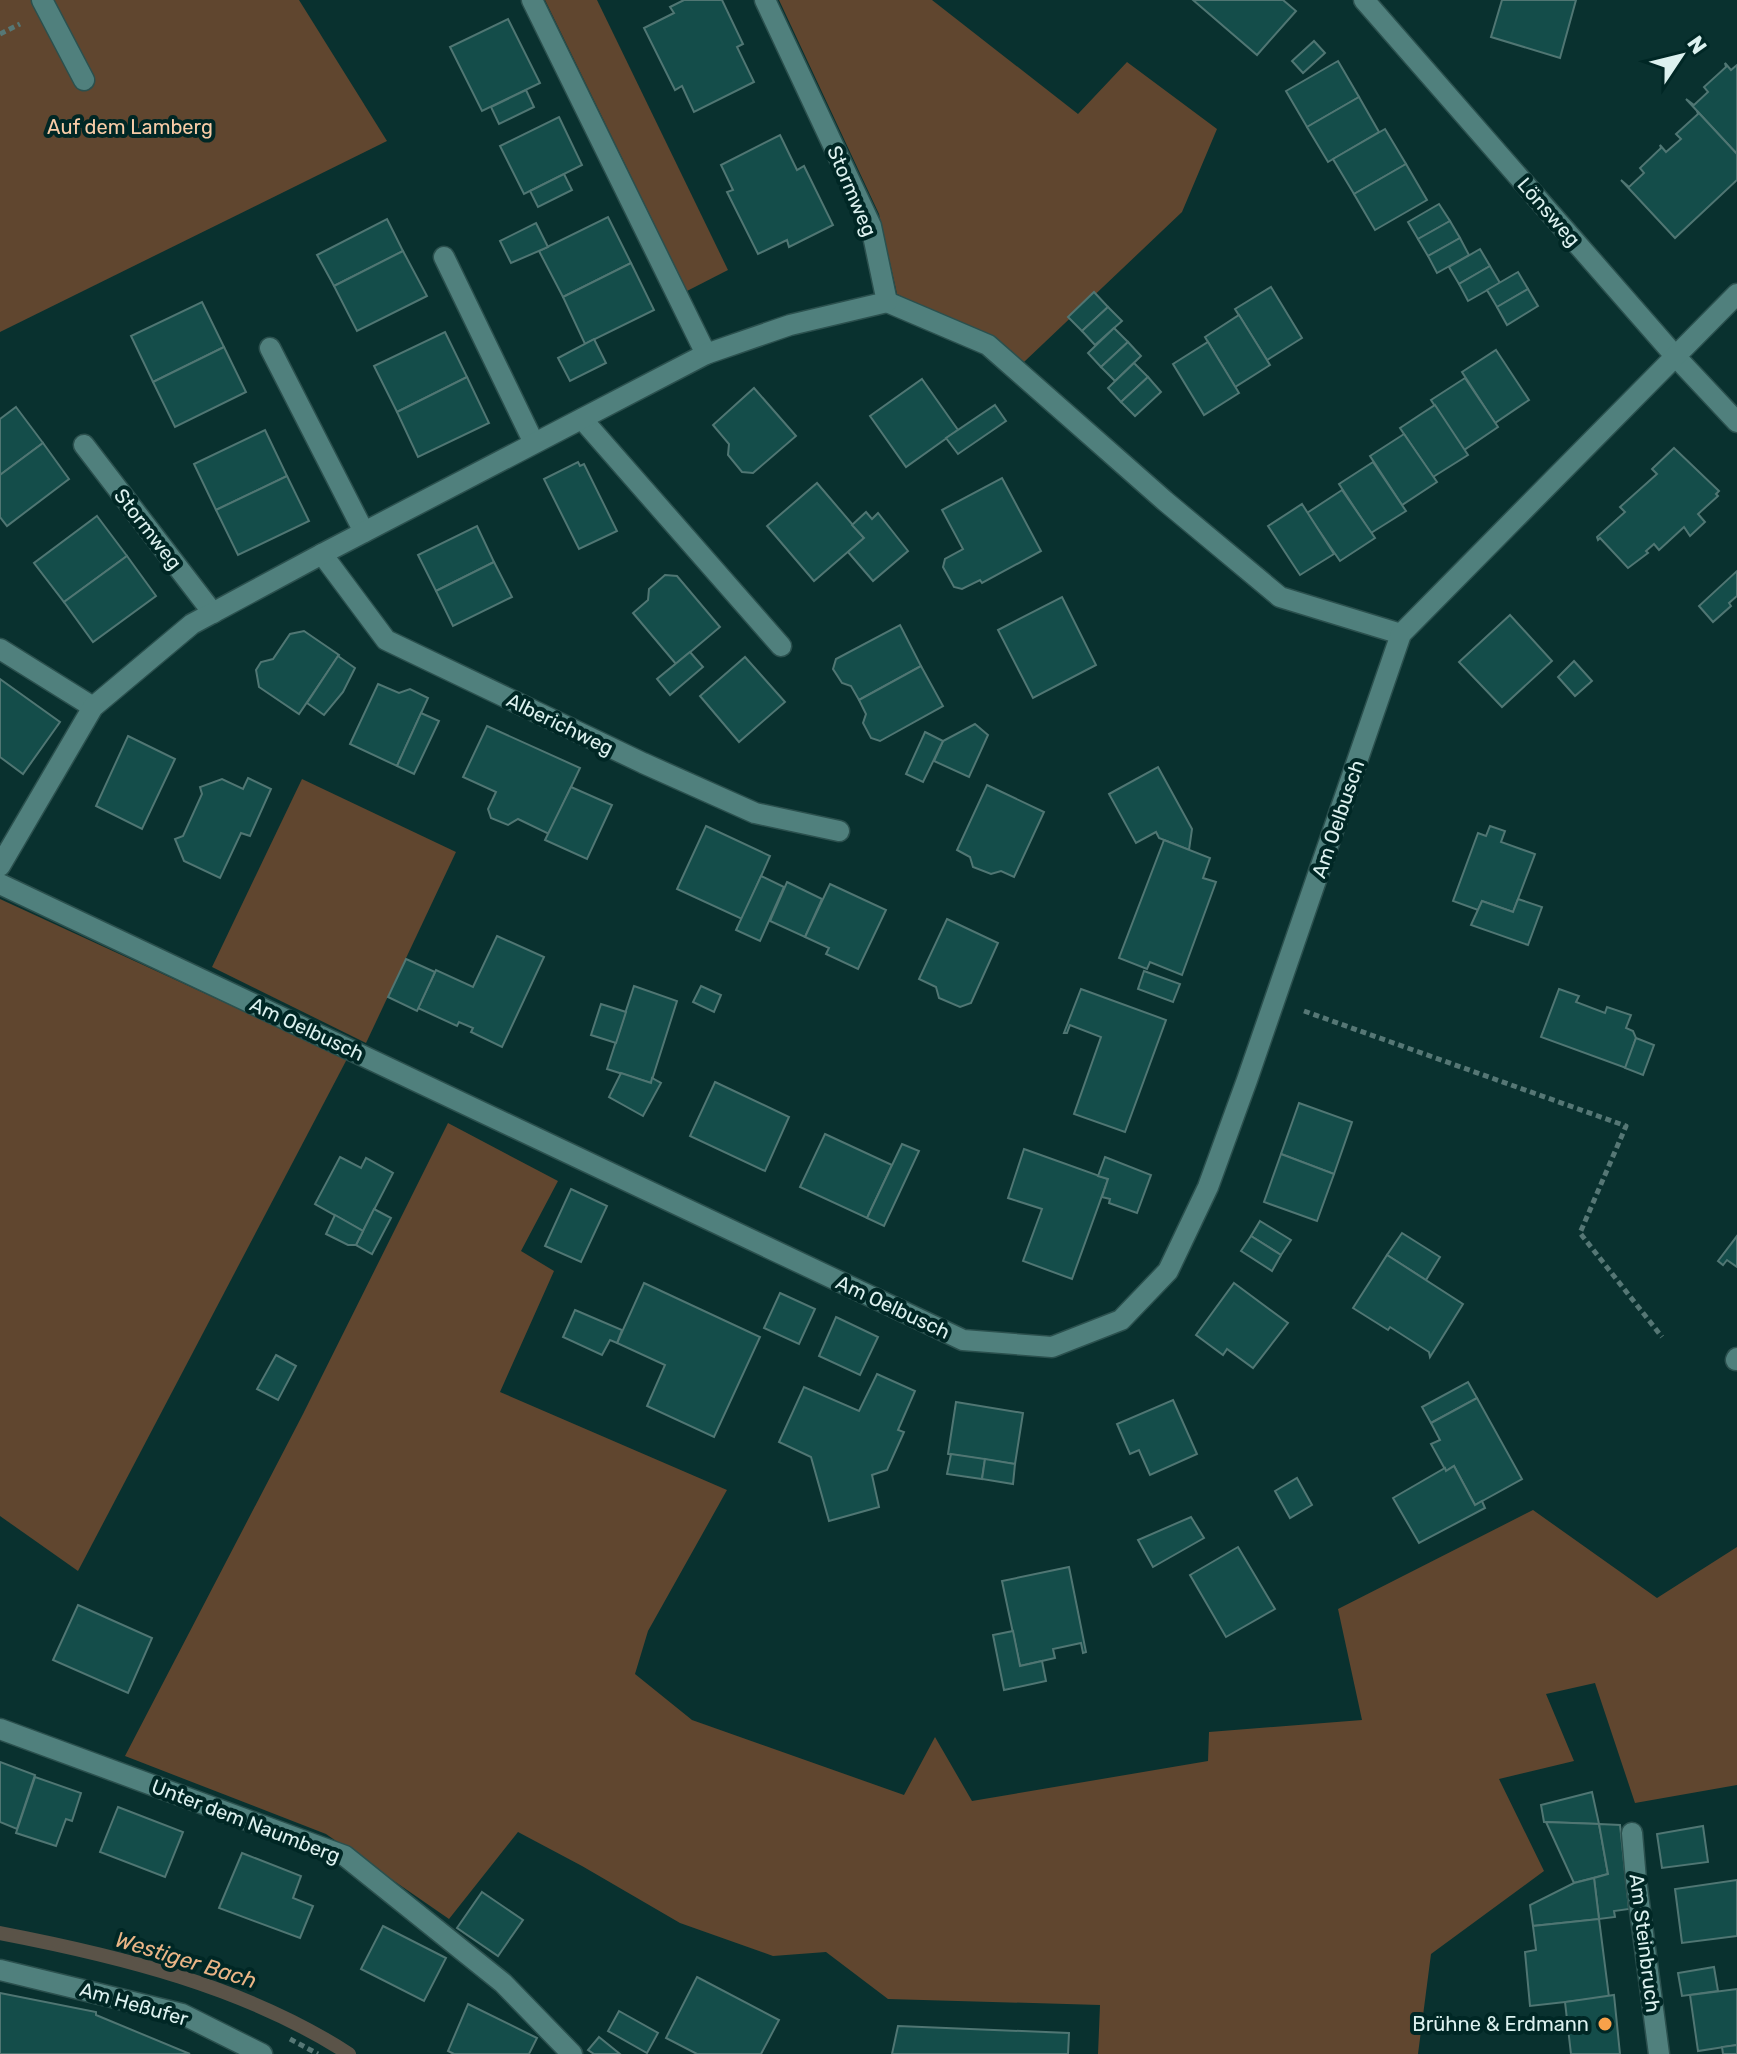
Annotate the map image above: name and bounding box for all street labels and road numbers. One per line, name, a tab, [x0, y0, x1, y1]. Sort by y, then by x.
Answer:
street label: Stormweg	[822, 142, 882, 240]
street label: Lönsweg	[1513, 173, 1585, 251]
street label: Stormweg	[109, 484, 187, 574]
street label: Alberichweg	[503, 688, 617, 760]
street label: Am Oelbusch	[1307, 757, 1369, 881]
street label: Am Oelbusch	[246, 992, 368, 1066]
street label: Am Oelbusch	[832, 1270, 954, 1344]
street label: Unter dem Naumberg	[148, 1774, 344, 1868]
street label: Am Steinbruch	[1625, 1872, 1665, 2014]
street label: Am Heßufer	[77, 1977, 191, 2031]

